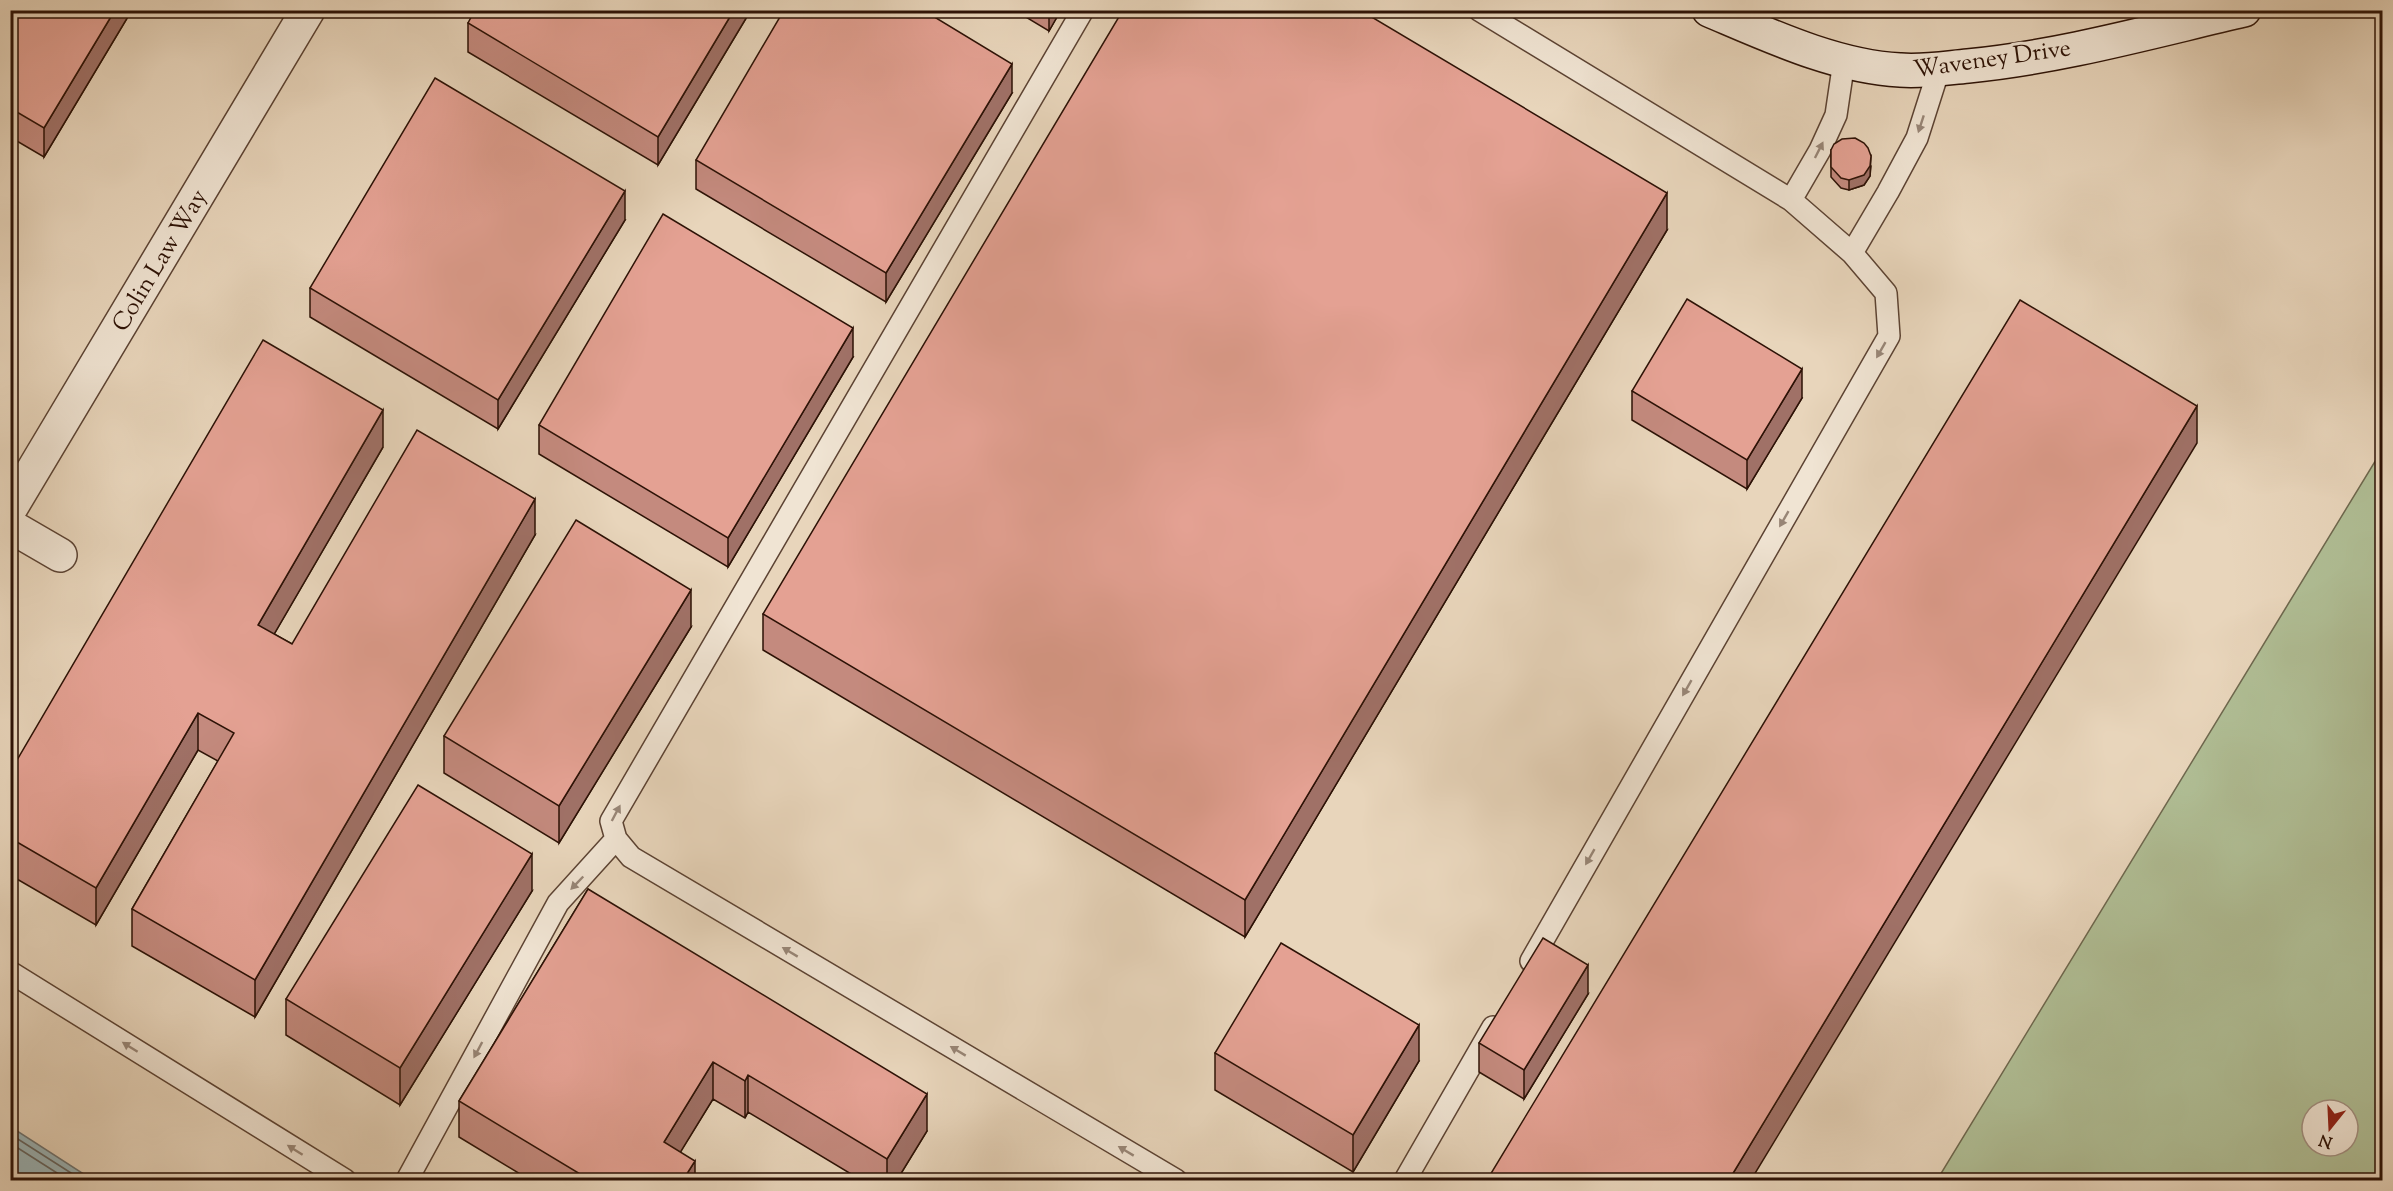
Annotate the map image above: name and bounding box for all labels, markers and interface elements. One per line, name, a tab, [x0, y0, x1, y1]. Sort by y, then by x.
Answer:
street label: Waveney Drive	[1911, 32, 2073, 88]
one-way arrow	[1916, 115, 1925, 133]
one-way arrow	[1815, 141, 1824, 158]
street label: Colin Law Way	[105, 183, 217, 339]
one-way arrow	[1876, 342, 1887, 358]
one-way arrow	[1779, 511, 1790, 527]
one-way arrow	[1682, 680, 1693, 696]
one-way arrow	[611, 804, 621, 821]
one-way arrow	[1585, 849, 1596, 865]
one-way arrow	[570, 875, 584, 890]
one-way arrow	[781, 947, 798, 957]
one-way arrow	[122, 1041, 138, 1052]
one-way arrow	[473, 1042, 483, 1059]
one-way arrow	[950, 1046, 966, 1057]
north arrow	[2300, 1098, 2360, 1158]
text: N	[2316, 1127, 2336, 1153]
one-way arrow	[287, 1144, 303, 1155]
one-way arrow	[1118, 1145, 1134, 1156]

